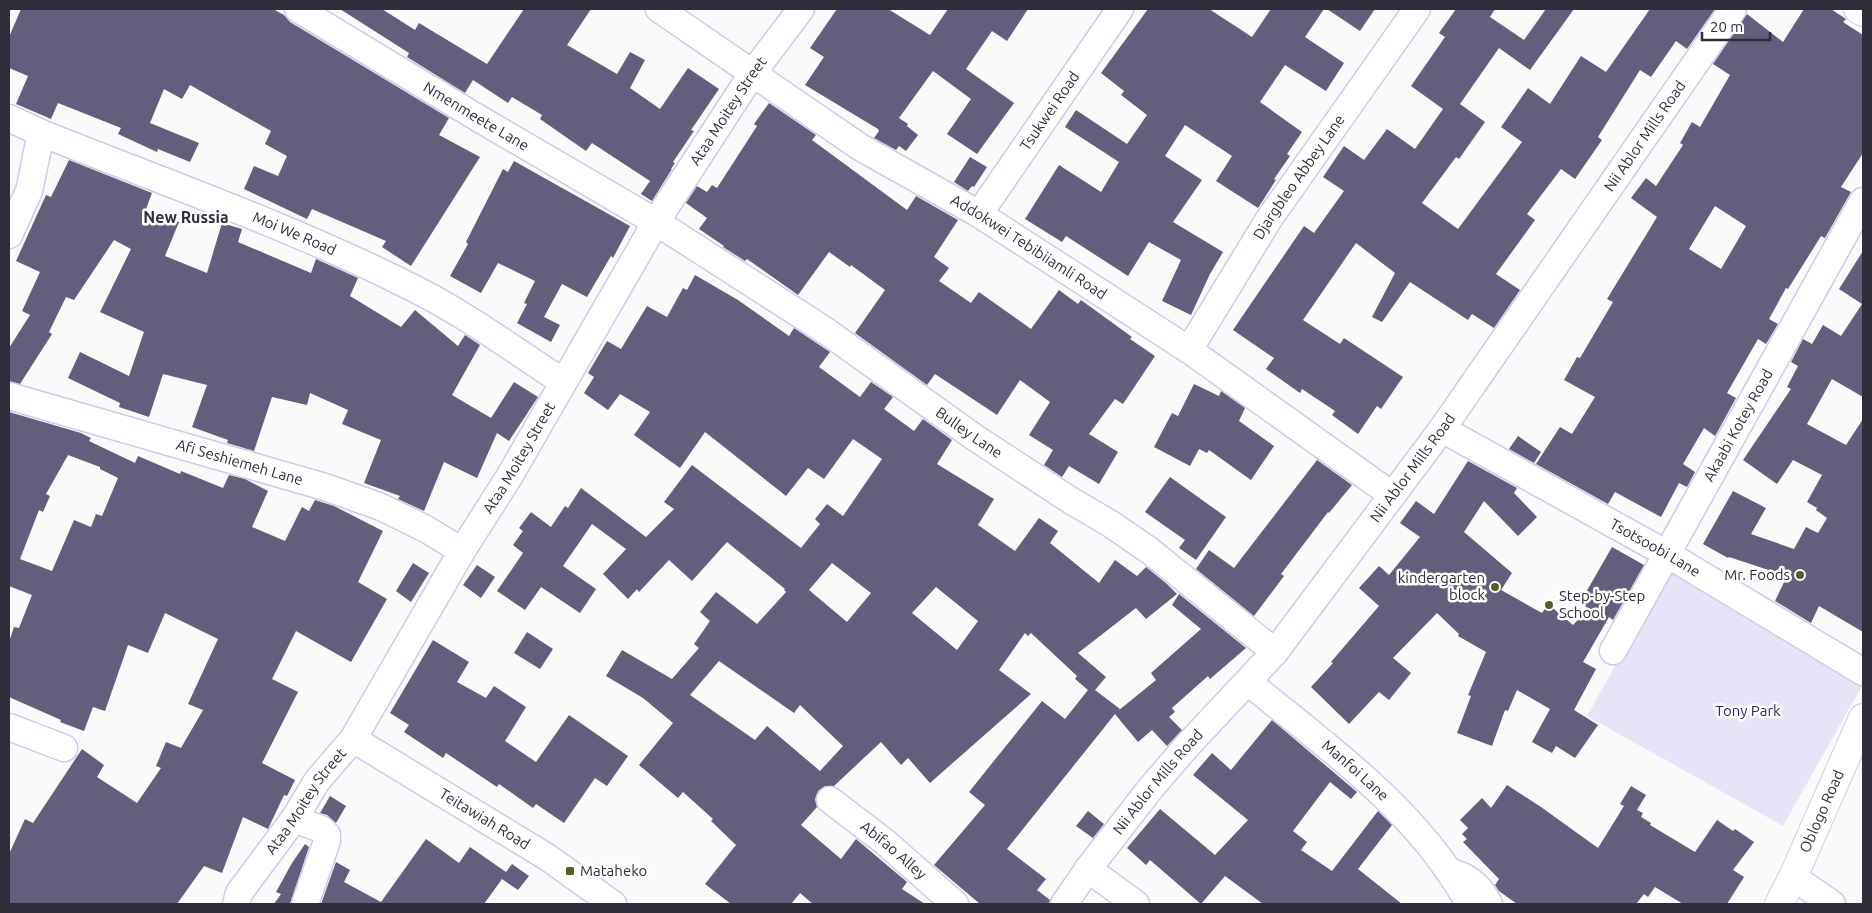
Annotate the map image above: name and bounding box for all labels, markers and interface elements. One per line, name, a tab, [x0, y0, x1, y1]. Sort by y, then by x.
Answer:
scale bar	[1702, 10, 1770, 42]
text: 20 m	[1710, 18, 1743, 35]
street label: Ataa Moitey Street	[686, 53, 770, 168]
street label: Tsukwei Road	[1016, 68, 1083, 153]
street label: Nii Ablor Mills Road	[1600, 77, 1689, 195]
street label: Nmenmeete Lane	[421, 78, 532, 154]
street label: Djargbleo Abbey Lane	[1250, 111, 1348, 242]
street label: Addokwei Tebibiiamli Road	[948, 191, 1110, 302]
district label: New Russia	[143, 208, 229, 226]
street label: Moi We Road	[250, 208, 339, 258]
street label: Akaabi Kotey Road	[1700, 366, 1776, 484]
street label: Ataa Moitey Street	[479, 399, 558, 516]
street label: Bulley Lane	[933, 403, 1006, 461]
street label: Nii Ablor Mills Road	[1366, 410, 1458, 525]
street label: Afi Seshiemeh Lane	[174, 436, 305, 488]
street label: Tsotsoobi Lane	[1607, 515, 1704, 580]
place label: Mr. Foods	[1724, 566, 1790, 583]
place label: kindergarten block	[1398, 569, 1485, 603]
marker: Mr. Foods	[1794, 569, 1806, 581]
marker: kindergarten block	[1489, 581, 1501, 593]
place label: Step-by-Step School	[1559, 587, 1645, 621]
marker: Step-by-Step School	[1543, 599, 1555, 611]
park label: Tony Park	[1715, 702, 1781, 719]
street label: Nii Ablor Mills Road	[1109, 726, 1206, 837]
street label: Manfoi Lane	[1319, 736, 1392, 804]
street label: Ataa Moitey Street	[262, 744, 349, 857]
street label: Oblogo Road	[1796, 767, 1847, 855]
street label: Teitawiah Road	[437, 785, 533, 853]
street label: Abifao Alley	[857, 817, 930, 883]
place label: Mataheko	[580, 862, 647, 879]
marker: Mataheko	[564, 865, 576, 877]

